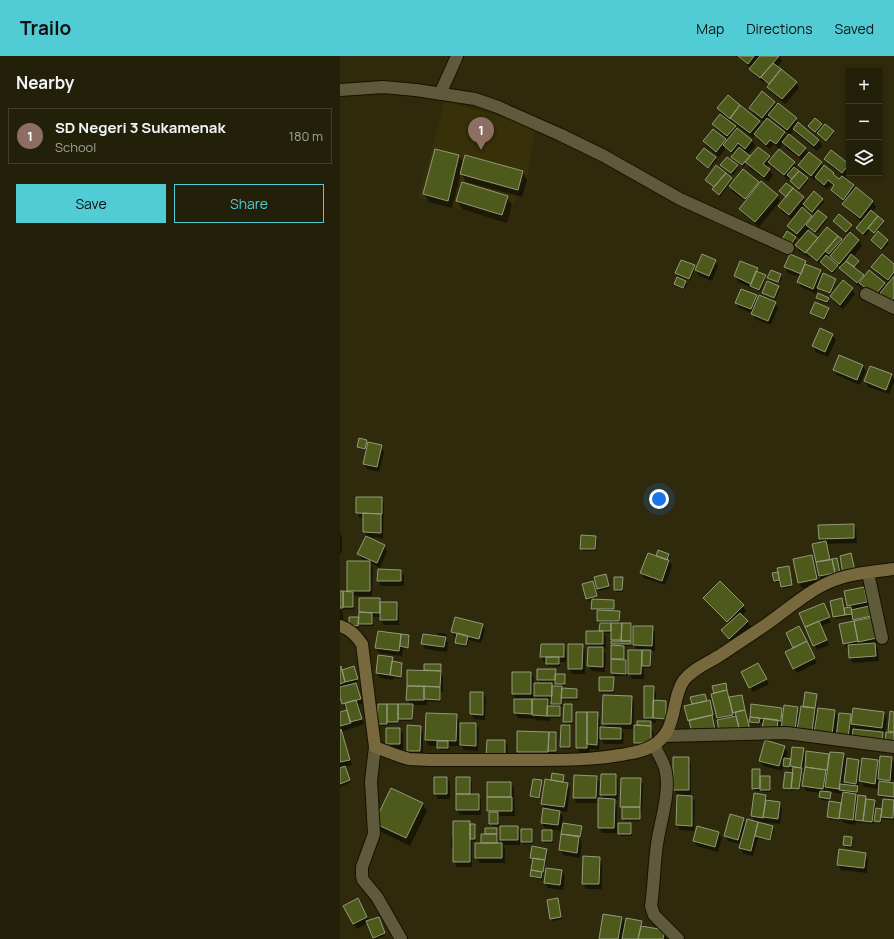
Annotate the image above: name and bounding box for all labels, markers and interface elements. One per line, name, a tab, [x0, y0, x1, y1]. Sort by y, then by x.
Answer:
text: Trailo	[20, 15, 71, 41]
text: Map	[696, 19, 724, 38]
text: Directions	[746, 19, 813, 38]
text: Saved	[835, 19, 874, 38]
map controls	[846, 68, 882, 176]
button: +	[846, 68, 882, 104]
text: Nearby	[16, 71, 74, 94]
button: −	[846, 104, 882, 140]
text: SD Negeri 3 Sukamenak	[55, 117, 226, 138]
pin: 1	[468, 117, 494, 150]
text: 1	[27, 127, 33, 145]
text: 180 m	[289, 127, 323, 145]
text: School	[55, 138, 96, 156]
button: layers	[846, 140, 882, 176]
button: Save	[16, 184, 166, 223]
button: Share	[174, 184, 324, 223]
your location	[649, 489, 669, 509]

